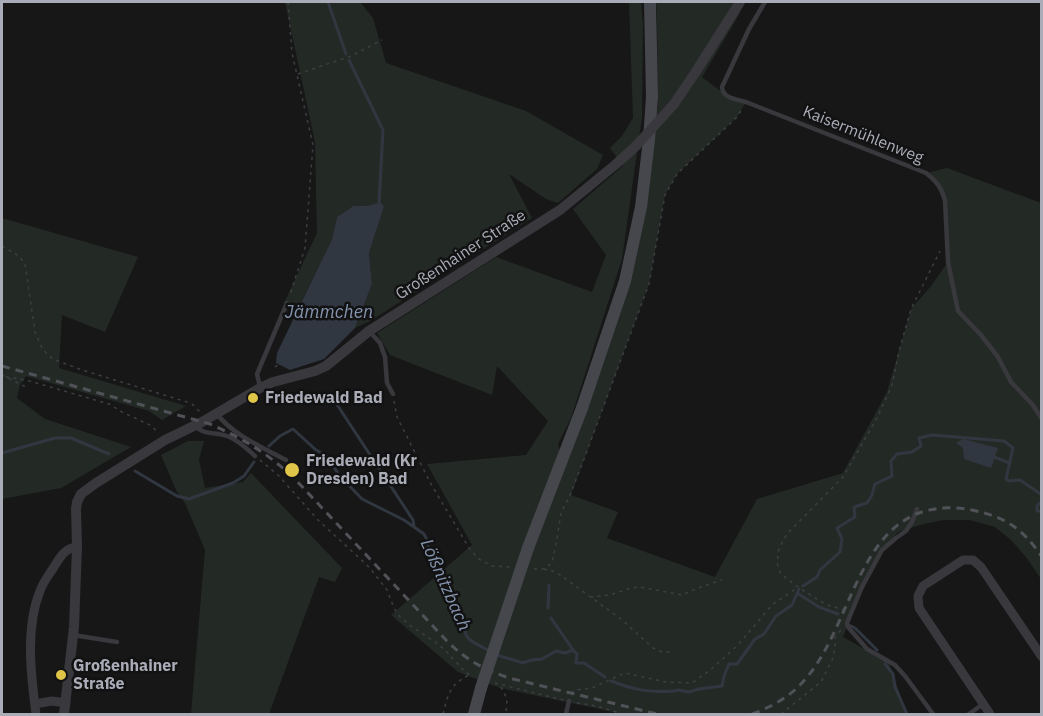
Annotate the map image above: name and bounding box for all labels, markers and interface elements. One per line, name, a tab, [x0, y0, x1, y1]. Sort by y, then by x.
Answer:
street label: Kaisermühlenweg	[800, 102, 926, 168]
street label: Großenhainer Straße	[392, 206, 530, 304]
water label: Jämmchen	[285, 302, 373, 324]
place label: Friedewald Bad	[265, 388, 383, 408]
marker: Friedewald Bad	[246, 391, 260, 405]
place label: Friedewald (Kr Dresden) Bad	[306, 451, 417, 489]
marker: Friedewald (Kr Dresden) Bad	[283, 461, 301, 479]
water label: Lößnitzbach	[415, 536, 475, 634]
place label: Großenhainer Straße	[73, 656, 178, 694]
marker: Großenhainer Straße	[54, 668, 68, 682]

